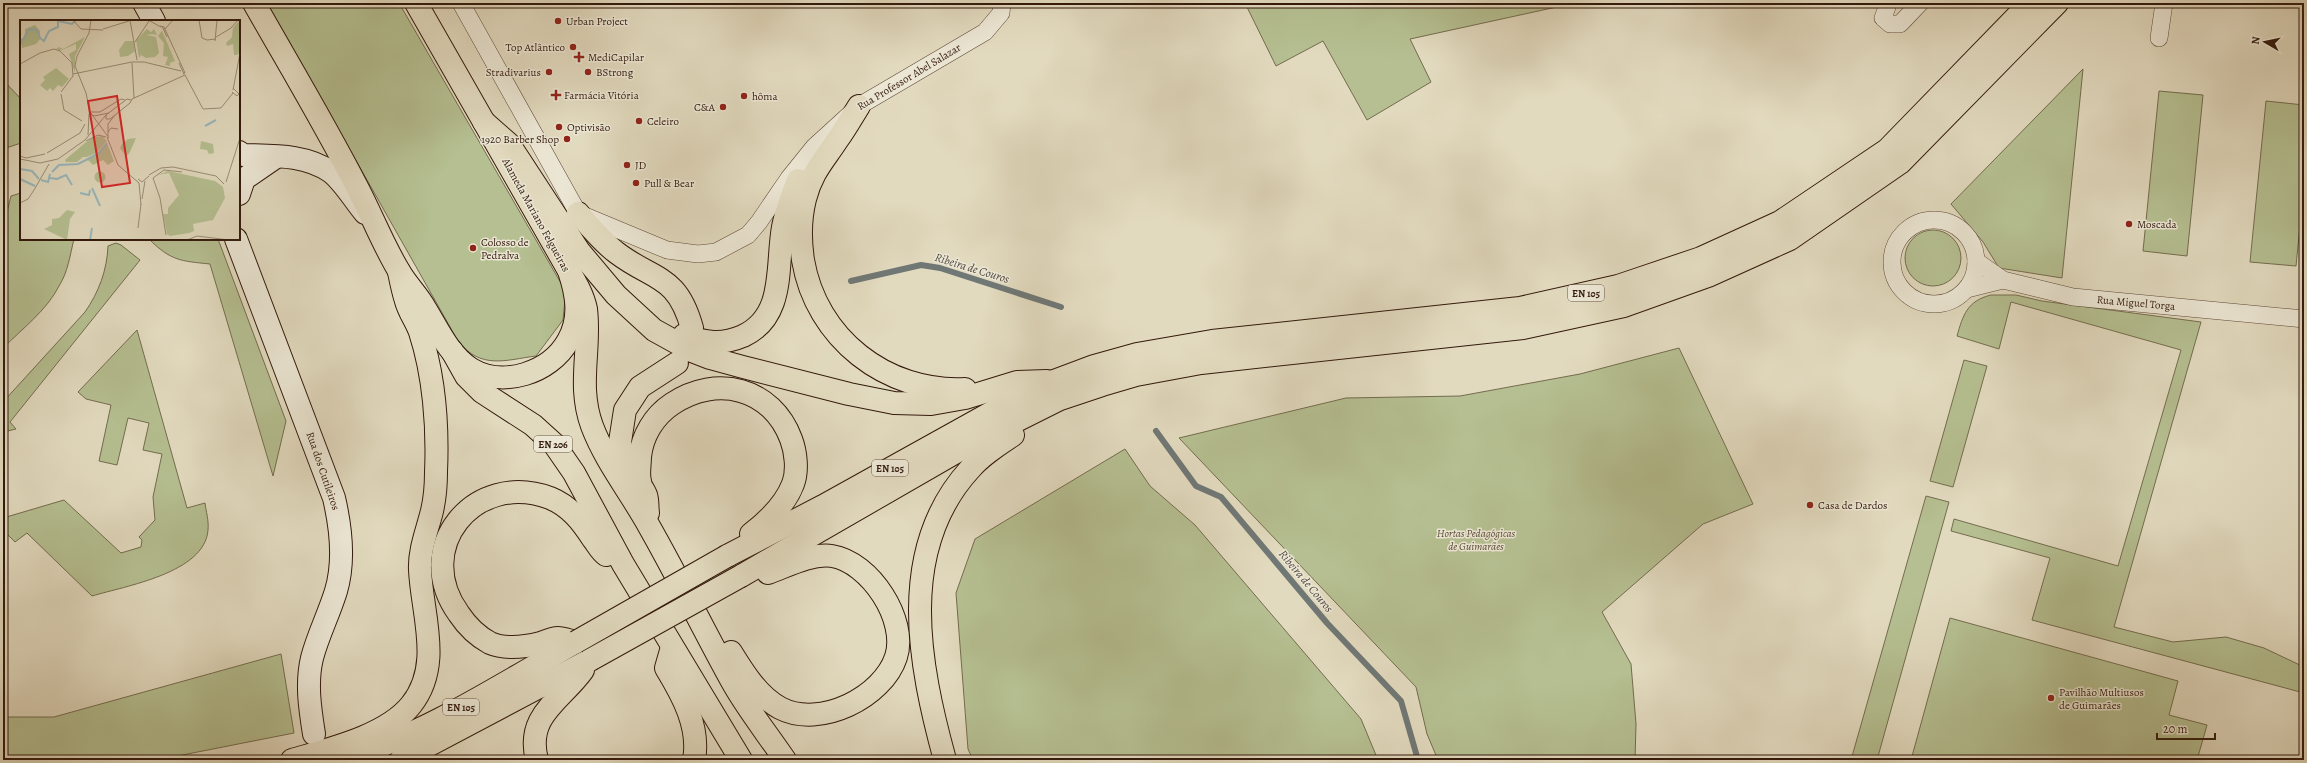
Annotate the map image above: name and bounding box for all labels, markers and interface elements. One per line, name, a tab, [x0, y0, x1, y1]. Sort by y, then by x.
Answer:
place label: Urban Project	[566, 14, 628, 29]
marker: Urban Project	[553, 16, 563, 26]
inset map	[20, 20, 240, 240]
north arrow	[2245, 22, 2285, 62]
text: N	[2248, 35, 2264, 46]
place label: Top Atlântico	[506, 40, 566, 55]
street label: Rua Professor Abel Salazar	[854, 40, 964, 114]
marker: Top Atlântico	[568, 42, 578, 52]
place label: MediCapilar	[588, 50, 644, 65]
marker: MediCapilar	[573, 51, 585, 63]
place label: Stradivarius	[486, 65, 541, 80]
place label: BStrong	[596, 65, 634, 80]
marker: Stradivarius	[544, 67, 554, 77]
marker: BStrong	[583, 67, 593, 77]
place label: Farmácia Vitória	[564, 88, 640, 103]
place label: hôma	[752, 89, 779, 104]
marker: Farmácia Vitória	[551, 90, 561, 100]
marker: hôma	[739, 91, 749, 101]
place label: C&A	[694, 100, 716, 115]
marker: C&A	[718, 102, 728, 112]
place label: Celeiro	[647, 114, 679, 129]
marker: Celeiro	[634, 116, 644, 126]
place label: Optivisão	[567, 120, 611, 135]
marker: Optivisão	[554, 122, 564, 132]
place label: 1920 Barber Shop	[481, 132, 559, 147]
marker: 1920 Barber Shop	[562, 134, 572, 144]
street label: Alameda Mariano Felgueiras	[498, 155, 574, 274]
place label: JD	[635, 158, 646, 173]
marker: JD	[622, 160, 632, 170]
place label: Pull & Bear	[644, 176, 694, 191]
marker: Pull & Bear	[631, 178, 641, 188]
place label: Moscada	[2137, 217, 2178, 232]
marker: Moscada	[2124, 219, 2134, 229]
place label: Colosso de Pedralva	[481, 235, 529, 263]
marker: Colosso de Pedralva	[468, 243, 478, 253]
water label: Ribeira de Couros	[933, 249, 1011, 287]
road number: EN 105	[1568, 285, 1604, 301]
street label: Rua Miguel Torga	[2096, 292, 2177, 314]
street label: Rua dos Cutileiros	[303, 430, 343, 512]
road number: EN 206	[534, 436, 572, 452]
road number: EN 105	[872, 460, 908, 476]
place label: Casa de Dardos	[1818, 498, 1888, 513]
marker: Casa de Dardos	[1805, 500, 1815, 510]
park label: Hortas Pedagógicas de Guimarães	[1437, 526, 1516, 554]
water label: Ribeira de Couros	[1275, 546, 1337, 616]
place label: Pavilhão Multiusos de Guimarães	[2059, 685, 2144, 713]
marker: Pavilhão Multiusos de Guimarães	[2046, 693, 2056, 703]
road number: EN 105	[443, 699, 479, 715]
scale bar	[2157, 715, 2215, 741]
text: 20 m	[2163, 721, 2187, 737]

